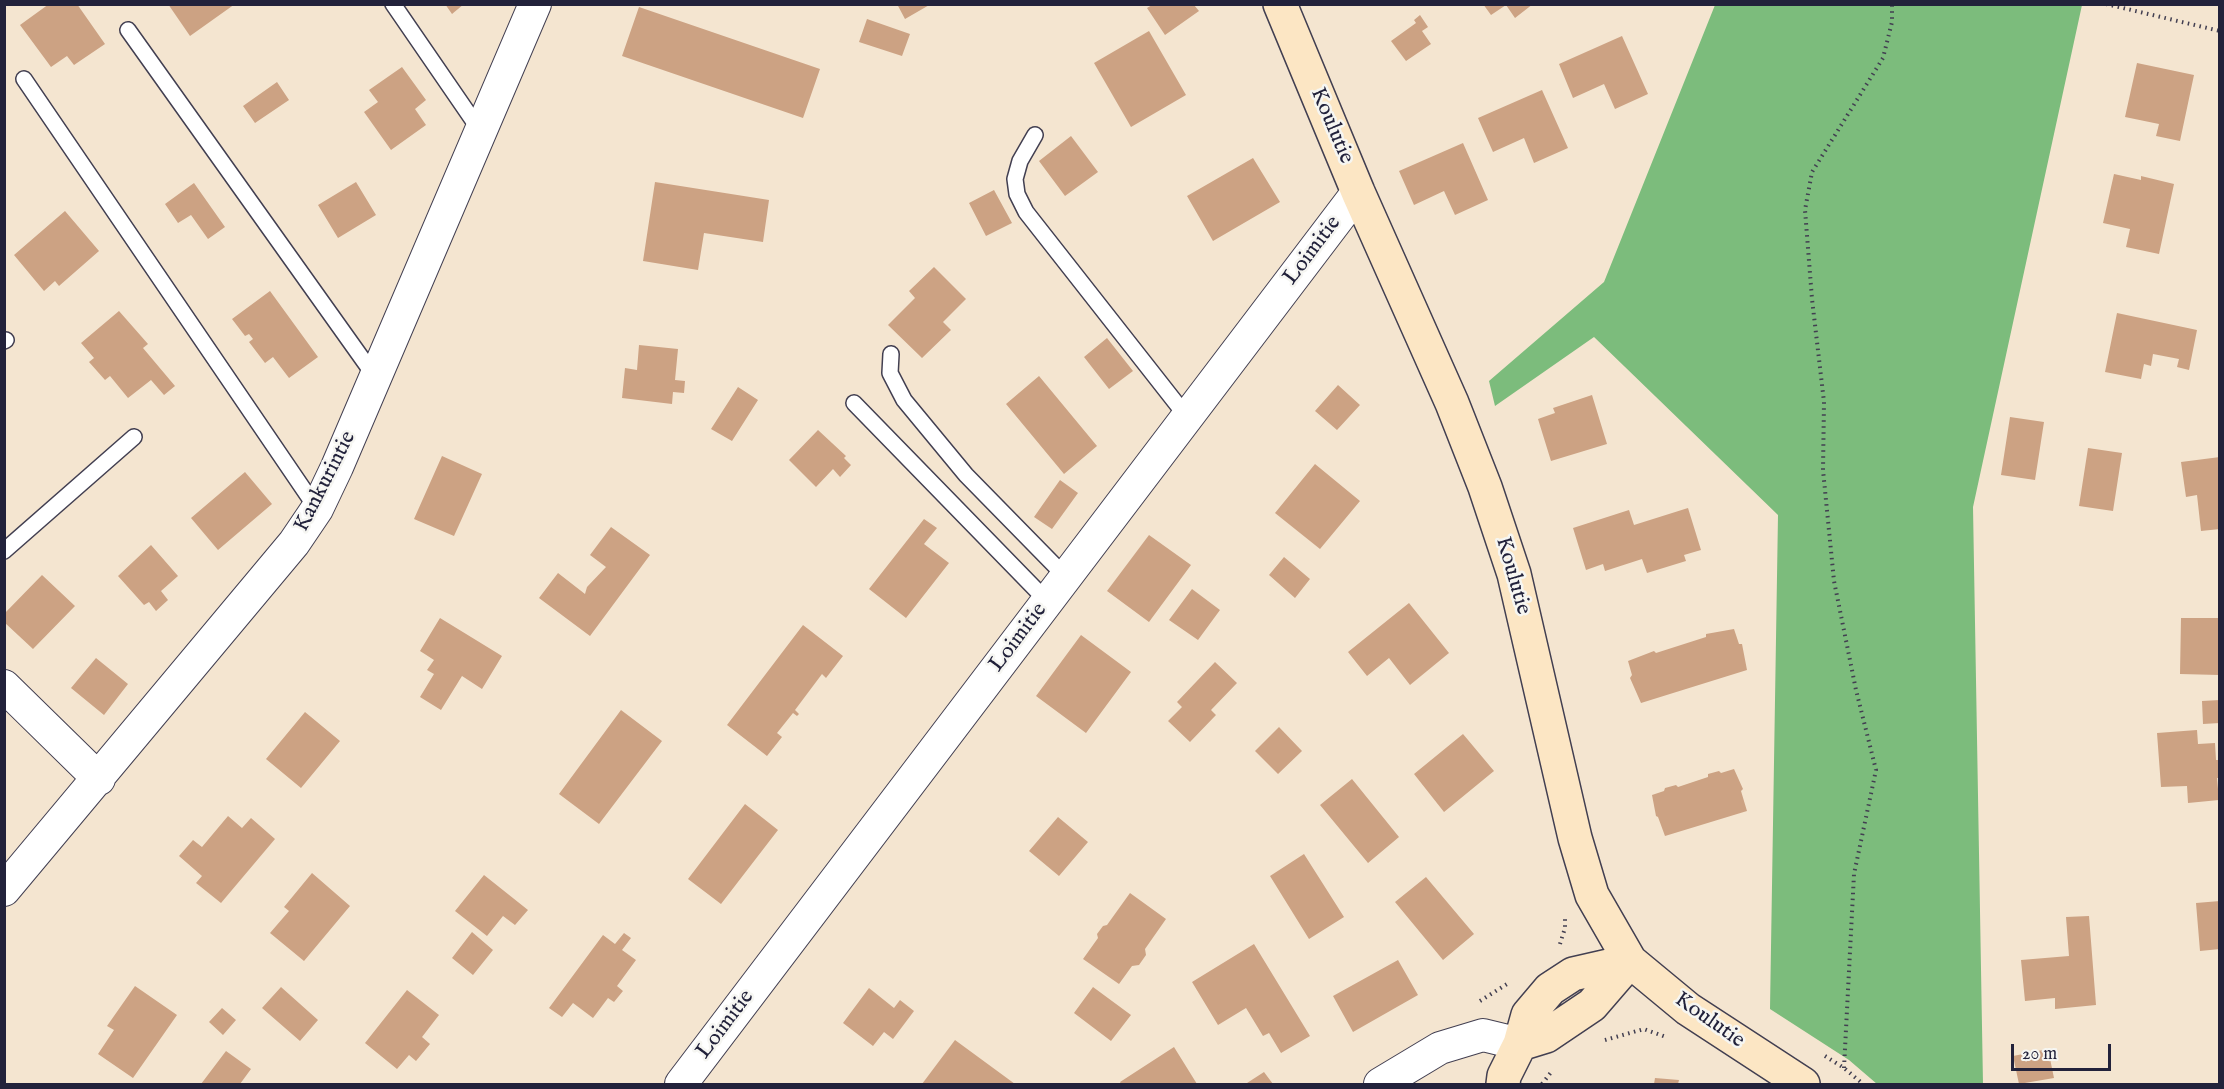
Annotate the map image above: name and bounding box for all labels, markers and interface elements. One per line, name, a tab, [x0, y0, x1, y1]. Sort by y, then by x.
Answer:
street label: Koulutie	[1303, 84, 1359, 168]
street label: Loimitie	[1278, 211, 1348, 291]
street label: Kankurintie	[289, 427, 363, 537]
street label: Koulutie	[1488, 534, 1536, 618]
street label: Loimitie	[984, 598, 1054, 678]
street label: Loimitie	[691, 985, 761, 1065]
street label: Koulutie	[1669, 987, 1749, 1055]
scale bar	[2014, 1032, 2114, 1070]
text: 20 m	[2022, 1043, 2057, 1066]

